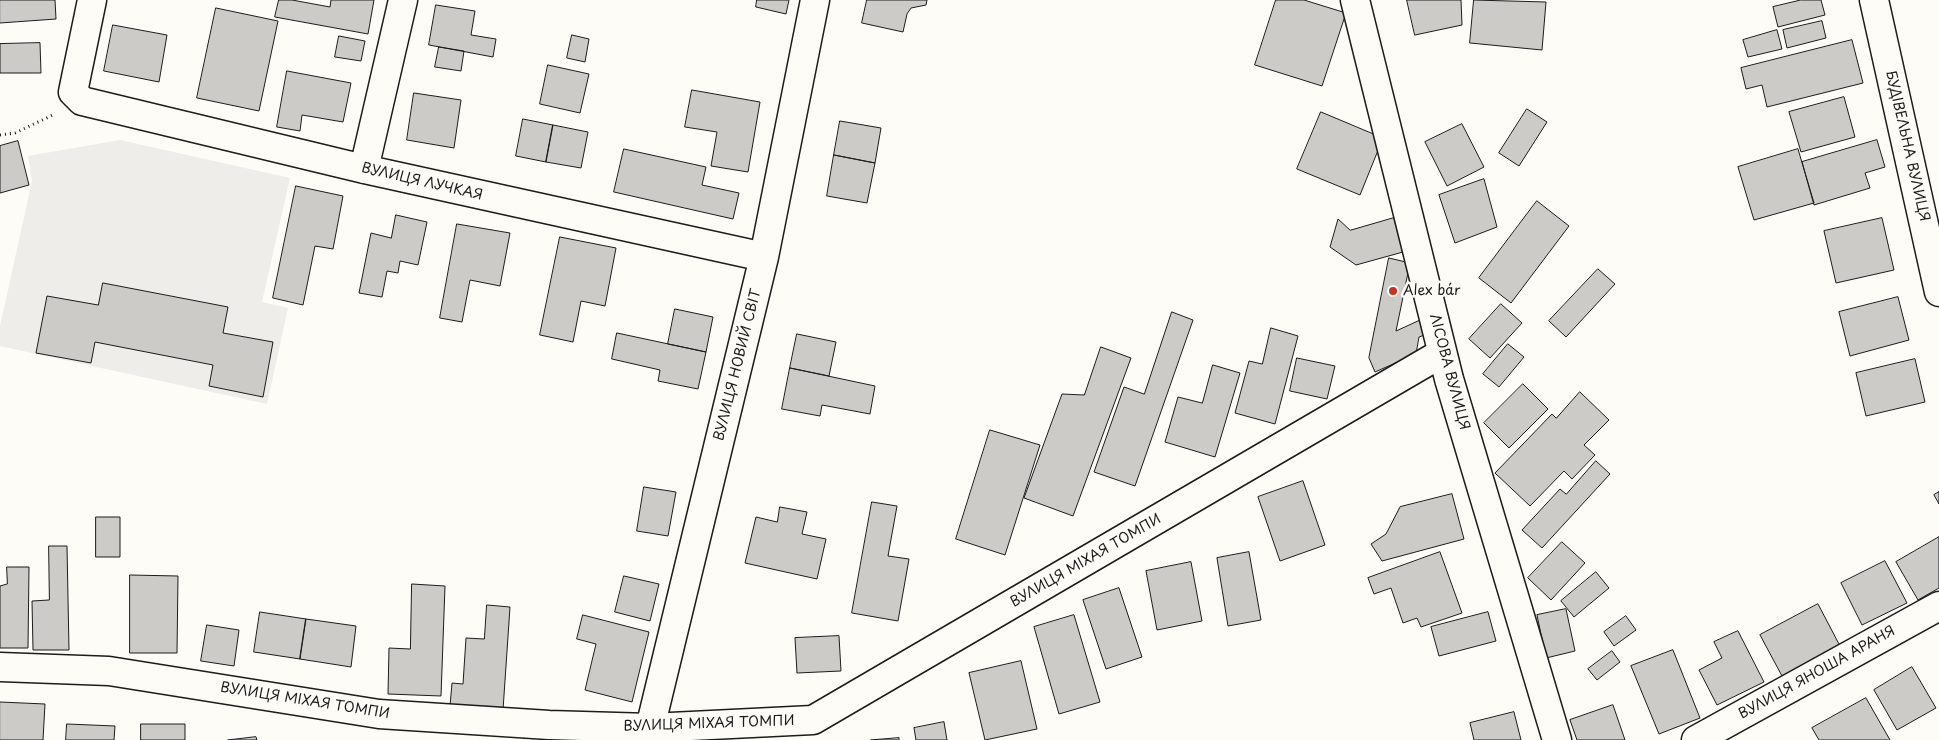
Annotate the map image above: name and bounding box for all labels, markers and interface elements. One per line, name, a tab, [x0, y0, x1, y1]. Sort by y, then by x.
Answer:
street label: БУДІВЕЛЬНА ВУЛИЦЯ	[1881, 69, 1933, 223]
street label: ВУЛИЦЯ ЛУЧКАЯ	[360, 160, 484, 204]
place label: Alex bár	[1403, 283, 1460, 299]
marker: Alex bár	[1387, 285, 1399, 297]
street label: ВУЛИЦЯ НОВИЙ СВІТ	[711, 287, 765, 443]
street label: ЛІСОВА ВУЛИЦЯ	[1425, 312, 1473, 432]
street label: ВУЛИЦЯ МІХАЯ ТОМПИ	[1008, 511, 1164, 611]
street label: ВУЛИЦЯ ЯНОША АРАНЯ	[1736, 623, 1898, 723]
street label: ВУЛИЦЯ МІХАЯ ТОМПИ	[219, 679, 391, 723]
street label: ВУЛИЦЯ МІХАЯ ТОМПИ	[623, 713, 795, 735]

